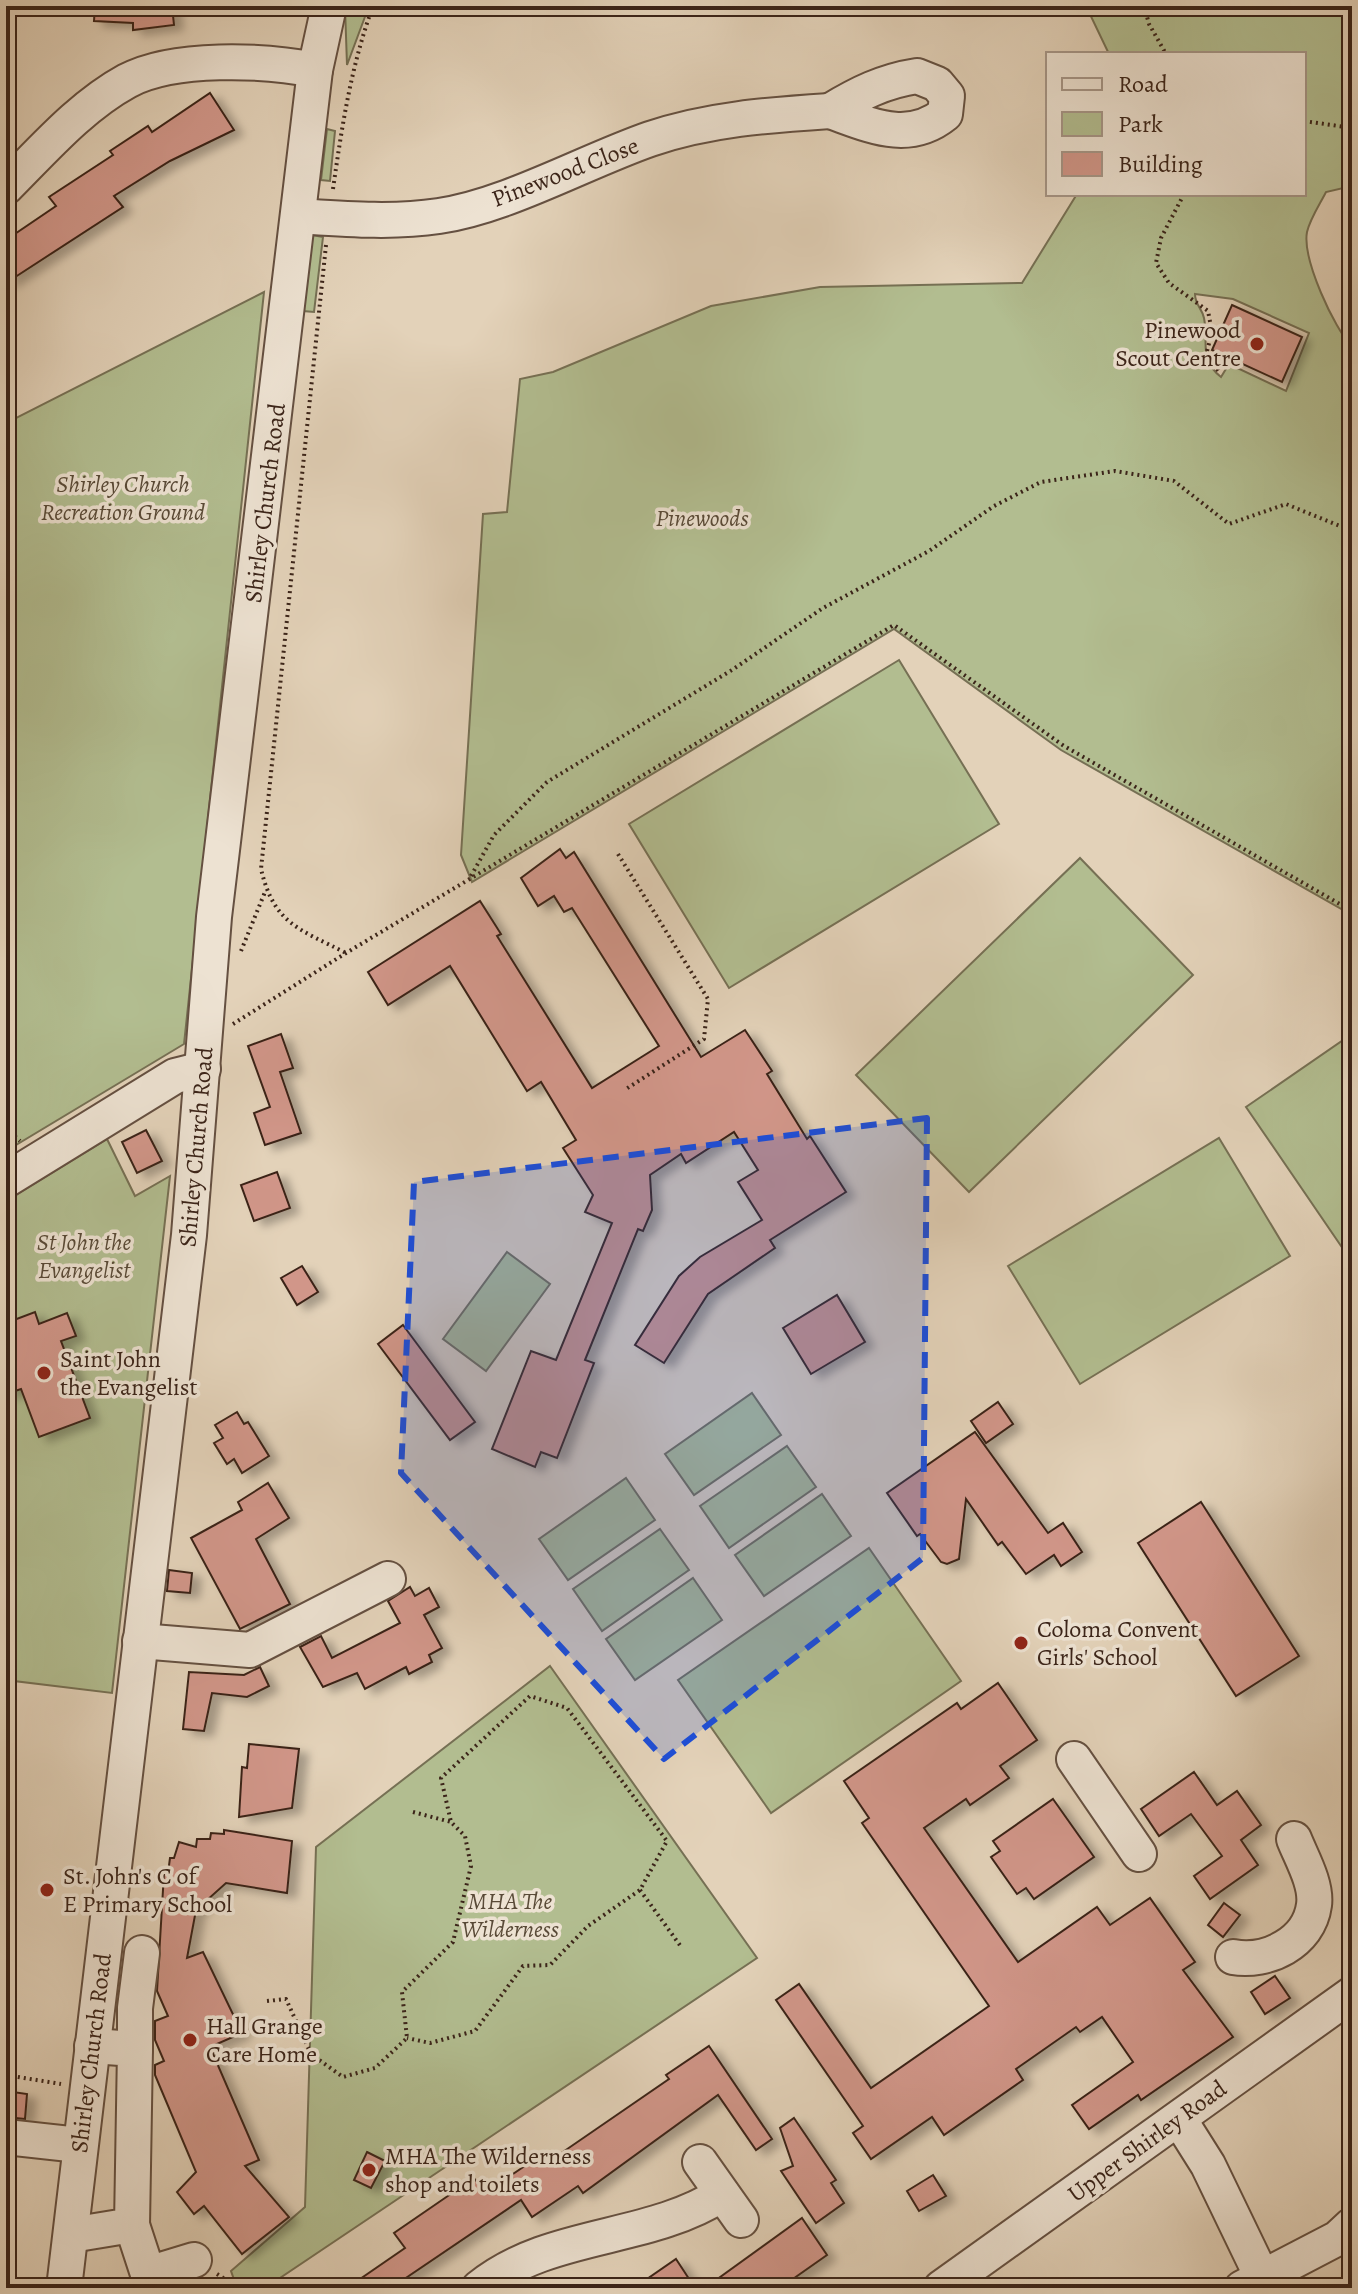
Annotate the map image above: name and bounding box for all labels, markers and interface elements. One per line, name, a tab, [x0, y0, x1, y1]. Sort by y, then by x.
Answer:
legend	[1046, 52, 1306, 196]
text: Road	[1118, 68, 1168, 100]
text: Park	[1118, 108, 1163, 140]
street label: Pinewood Close	[487, 129, 643, 215]
text: Building	[1118, 148, 1203, 180]
place label: Pinewood Scout Centre	[1115, 314, 1241, 374]
marker: Pinewood Scout Centre	[1248, 335, 1266, 353]
street label: Shirley Church Road	[237, 401, 293, 605]
park label: Shirley Church Recreation Ground	[41, 468, 205, 528]
park label: Pinewoods	[655, 502, 749, 534]
street label: Shirley Church Road	[171, 1045, 221, 1248]
park label: St John the Evangelist	[37, 1226, 132, 1286]
place label: Saint John the Evangelist	[60, 1343, 197, 1403]
marker: Saint John the Evangelist	[35, 1364, 53, 1382]
place label: Coloma Convent Girls' School	[1037, 1613, 1199, 1673]
marker: Coloma Convent Girls' School	[1012, 1634, 1030, 1652]
place label: St. John's C of E Primary School	[63, 1860, 232, 1920]
marker: St. John's C of E Primary School	[38, 1881, 56, 1899]
park label: MHA The Wilderness	[461, 1885, 559, 1945]
street label: Shirley Church Road	[63, 1951, 119, 2155]
place label: Hall Grange Care Home	[206, 2010, 323, 2070]
marker: Hall Grange Care Home	[181, 2031, 199, 2049]
street label: Upper Shirley Road	[1061, 2072, 1233, 2210]
place label: MHA The Wilderness shop and toilets	[385, 2140, 591, 2200]
marker: MHA The Wilderness shop and toilets	[360, 2161, 378, 2179]

